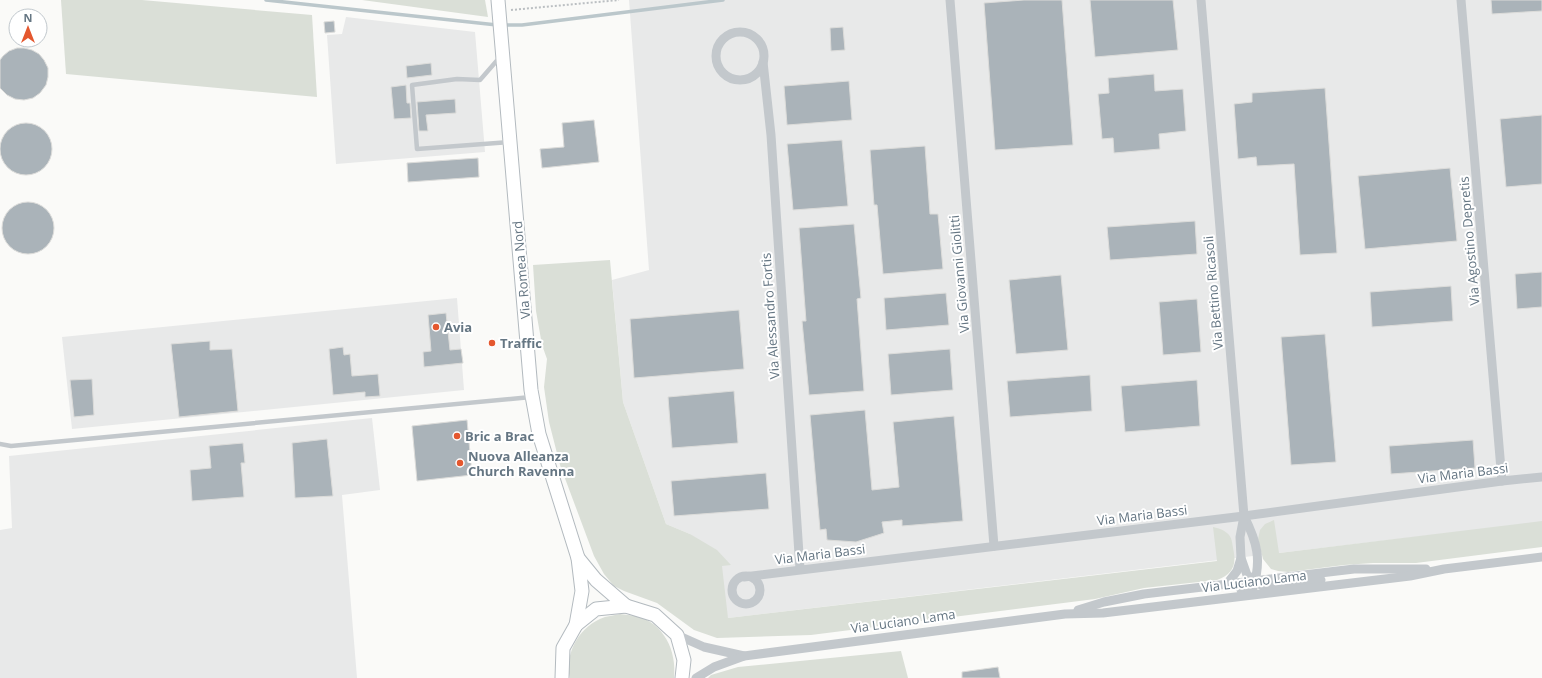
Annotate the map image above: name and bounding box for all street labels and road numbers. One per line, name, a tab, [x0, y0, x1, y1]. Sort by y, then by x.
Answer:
street label: Via Agostino Depretis	[1454, 176, 1484, 306]
street label: Via Giovanni Giolitti	[945, 214, 973, 334]
street label: Via Romea Nord	[508, 220, 534, 320]
street label: Via Bettino Ricasoli	[1199, 235, 1227, 351]
street label: Via Alessandro Fortis	[757, 252, 783, 380]
street label: Via Maria Bassi	[1417, 459, 1509, 487]
street label: Via Maria Bassi	[1096, 501, 1188, 529]
street label: Via Maria Bassi	[774, 540, 866, 568]
street label: Via Luciano Lama	[1201, 566, 1307, 596]
street label: Via Luciano Lama	[849, 605, 957, 637]

